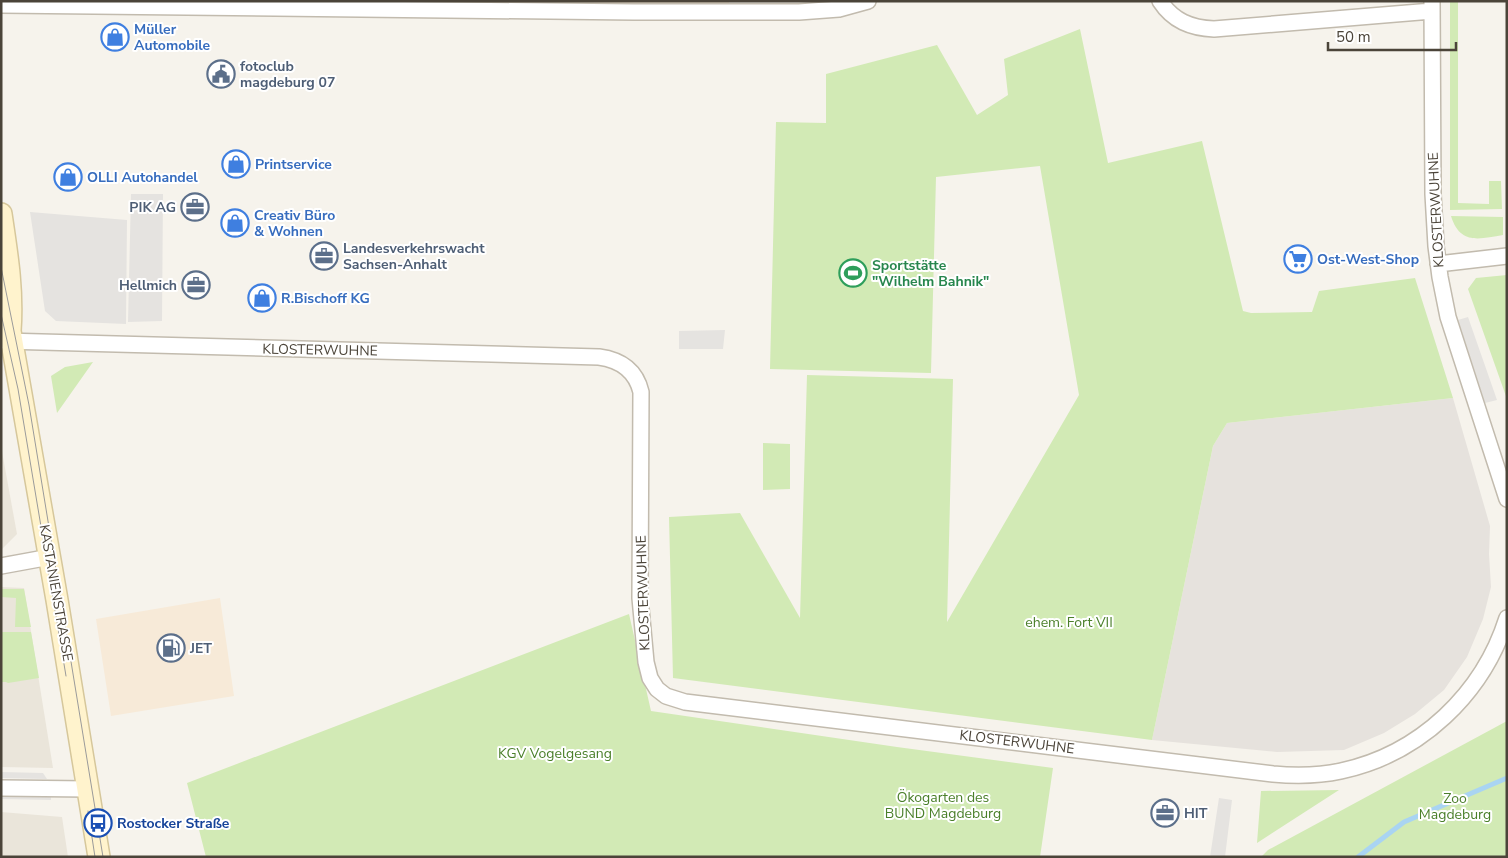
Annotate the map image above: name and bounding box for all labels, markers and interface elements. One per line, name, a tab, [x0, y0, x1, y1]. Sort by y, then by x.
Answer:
place label: Müller Automobile	[134, 20, 211, 55]
scale bar	[1328, 20, 1456, 52]
shop icon: Müller Automobile	[100, 22, 130, 52]
text: 50 m	[1336, 27, 1371, 47]
place label: fotoclub magdeburg 07	[240, 57, 335, 92]
public building icon: fotoclub magdeburg 07	[206, 59, 236, 89]
shop icon: Printservice	[221, 149, 251, 179]
street label: KLOSTERWUHNE	[1423, 152, 1449, 268]
place label: Printservice	[255, 155, 332, 174]
shop icon: OLLI Autohandel	[53, 162, 83, 192]
place label: OLLI Autohandel	[87, 168, 198, 187]
office icon: PIK AG	[180, 192, 210, 222]
place label: PIK AG	[129, 198, 176, 217]
place label: Creativ Büro & Wohnen	[254, 206, 335, 241]
shop icon: Creativ Büro & Wohnen	[220, 208, 250, 238]
place label: Landesverkehrswacht Sachsen-Anhalt	[343, 239, 485, 274]
office icon: Landesverkehrswacht Sachsen-Anhalt	[309, 241, 339, 271]
supermarket icon: Ost-West-Shop	[1283, 244, 1313, 274]
place label: Ost-West-Shop	[1317, 250, 1419, 269]
place label: Sportstätte "Wilhelm Bahnik"	[872, 256, 989, 291]
sports icon: Sportstätte "Wilhelm Bahnik"	[838, 258, 868, 288]
office icon: Hellmich	[181, 270, 211, 300]
place label: Hellmich	[119, 276, 177, 295]
shop icon: R.Bischoff KG	[247, 283, 277, 313]
place label: R.Bischoff KG	[281, 289, 370, 308]
street label: KLOSTERWUHNE	[262, 339, 378, 361]
street label: KASTANIENSTRASSE	[35, 523, 77, 663]
street label: KLOSTERWUHNE	[631, 535, 655, 651]
park label: ehem. Fort VII	[1025, 613, 1113, 632]
fuel station icon: JET	[156, 633, 186, 663]
place label: JET	[189, 639, 212, 658]
street label: KLOSTERWUHNE	[958, 726, 1076, 758]
park label: KGV Vogelgesang	[498, 744, 612, 763]
park label: Ökogarten des BUND Magdeburg	[885, 788, 1001, 823]
park label: Zoo Magdeburg	[1419, 789, 1491, 824]
office icon: HIT	[1150, 798, 1180, 828]
place label: HIT	[1184, 804, 1208, 823]
bus stop icon: Rostocker Straße	[83, 808, 113, 838]
place label: Rostocker Straße	[117, 814, 230, 833]

